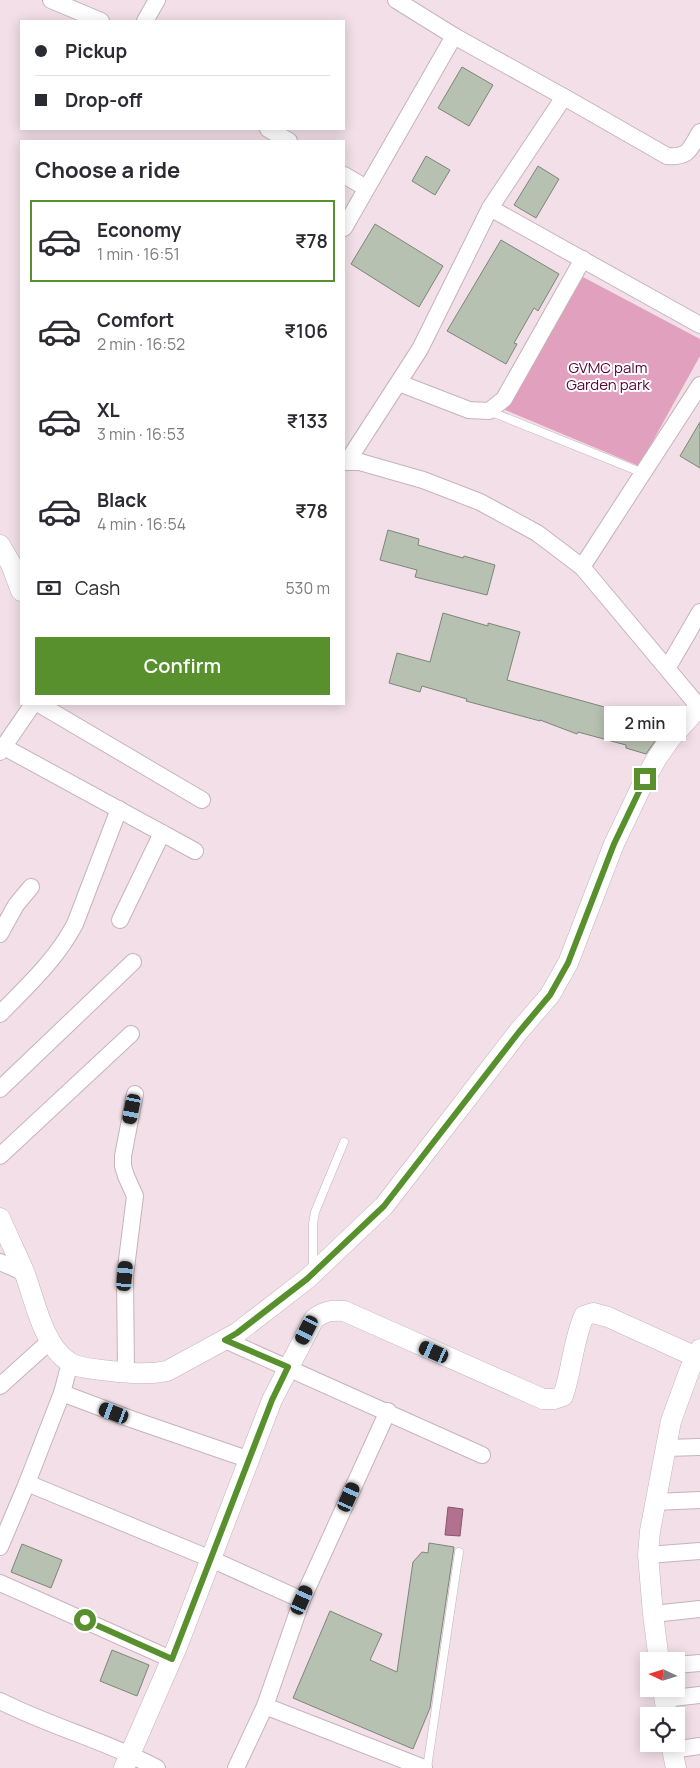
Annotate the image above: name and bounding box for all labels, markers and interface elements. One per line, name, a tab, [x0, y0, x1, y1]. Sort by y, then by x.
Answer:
text: Pickup	[65, 38, 127, 64]
text: Drop-off	[65, 87, 142, 113]
text: Choose a ride	[35, 155, 180, 185]
text: Economy	[97, 217, 181, 243]
icon: car	[37, 219, 82, 264]
text: ₹78	[295, 228, 328, 254]
text: 1 min · 16:51	[97, 243, 180, 265]
text: Comfort	[97, 307, 174, 333]
icon: car	[37, 309, 82, 354]
text: ₹106	[284, 318, 328, 344]
text: 2 min · 16:52	[97, 333, 185, 355]
park label: GVMC palm Garden park	[566, 357, 650, 395]
text: XL	[97, 397, 120, 423]
icon: car	[37, 399, 82, 444]
text: ₹133	[287, 408, 328, 434]
text: 3 min · 16:53	[97, 423, 185, 445]
text: Black	[97, 487, 146, 513]
icon: car	[37, 489, 82, 534]
text: ₹78	[295, 498, 328, 524]
text: 4 min · 16:54	[97, 513, 186, 535]
icon: cash	[35, 574, 63, 602]
text: Cash	[75, 575, 120, 601]
text: 530 m	[285, 577, 330, 599]
button: Confirm	[35, 637, 330, 695]
callout: 2 min	[604, 706, 686, 742]
text: 2 min	[625, 712, 665, 734]
route end	[634, 768, 656, 790]
car	[121, 1093, 142, 1125]
car	[116, 1260, 133, 1292]
car	[293, 1313, 320, 1347]
car	[417, 1339, 450, 1365]
car	[97, 1401, 130, 1425]
car	[336, 1480, 361, 1514]
car	[289, 1583, 314, 1617]
route start	[74, 1609, 96, 1631]
north arrow	[640, 1652, 685, 1698]
map controls	[640, 1652, 685, 1752]
button: locate	[640, 1707, 685, 1752]

